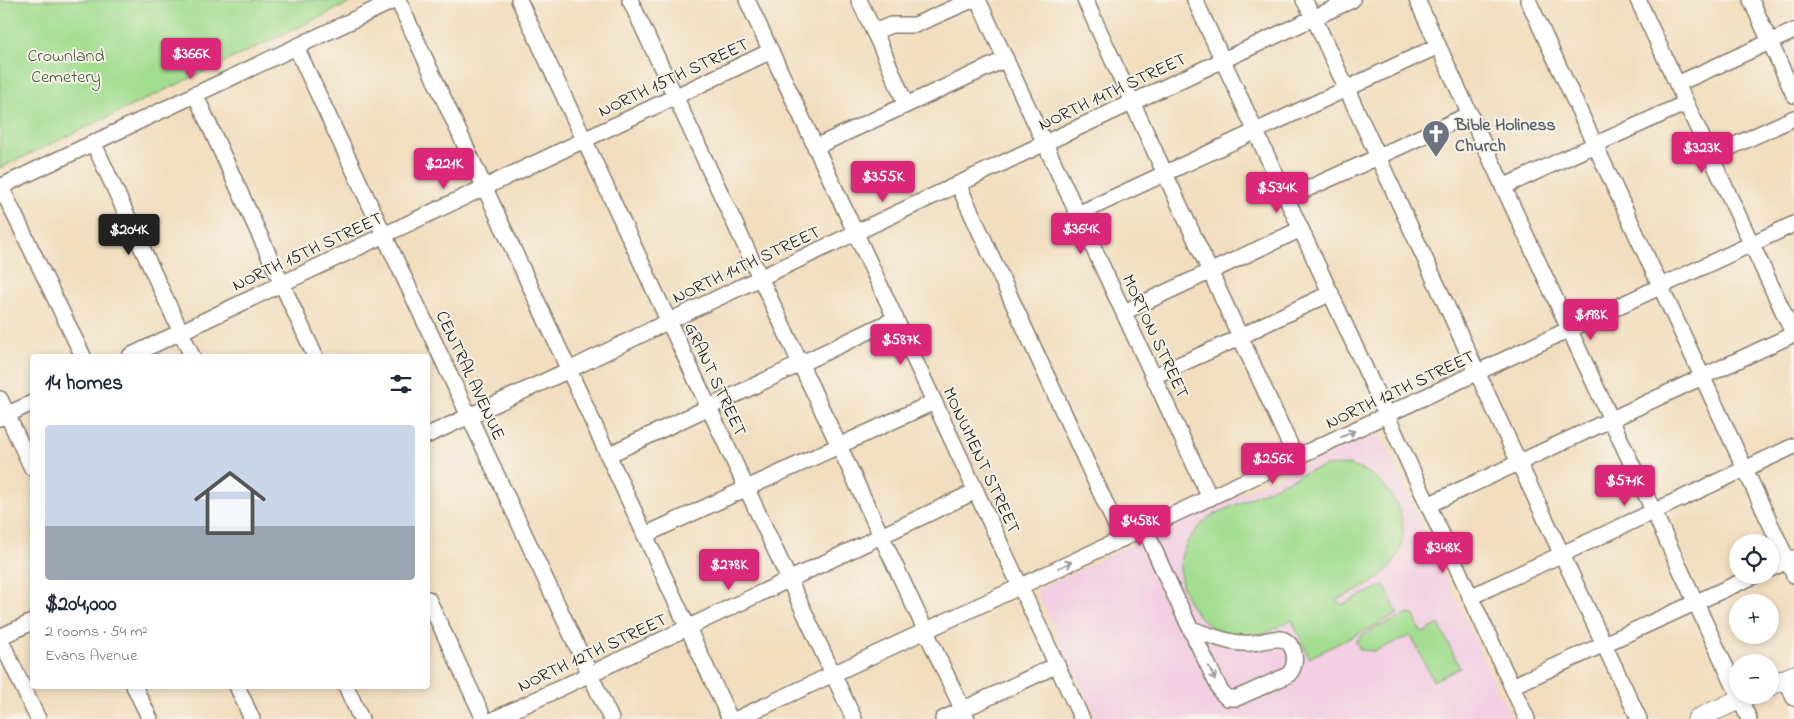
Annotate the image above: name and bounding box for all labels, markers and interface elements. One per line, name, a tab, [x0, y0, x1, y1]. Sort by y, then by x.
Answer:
street label: NORTH 15TH STREET	[594, 33, 753, 125]
pin: $366K	[156, 38, 226, 80]
text: $366K	[172, 42, 210, 66]
park label: Crownland Cemetery	[27, 44, 105, 91]
street label: NORTH 14TH STREET	[1035, 47, 1191, 139]
place label: Bible Holiness Church	[1454, 113, 1556, 160]
church icon: Bible Holiness Church	[1421, 119, 1451, 158]
pin: $323K	[1667, 132, 1737, 174]
text: $323K	[1683, 136, 1721, 160]
pin: $221K	[409, 148, 479, 190]
text: $221K	[425, 152, 463, 176]
pin: $355K	[848, 160, 918, 203]
text: $355K	[862, 165, 904, 189]
pin: $534K	[1242, 172, 1312, 214]
text: $534K	[1257, 176, 1297, 200]
street label: NORTH 15TH STREET	[228, 207, 387, 299]
pin: $364K	[1046, 212, 1116, 255]
pin: $204K	[94, 214, 164, 256]
text: $364K	[1062, 217, 1100, 241]
text: $204K	[110, 218, 148, 242]
street label: NORTH 14TH STREET	[669, 220, 825, 312]
street label: MORTON STREET	[1114, 270, 1194, 403]
pin: $198K	[1556, 298, 1626, 341]
text: $198K	[1574, 303, 1608, 327]
street label: CENTRAL AVENUE	[428, 307, 511, 445]
street label: GRANT STREET	[676, 318, 752, 441]
pin: $587K	[866, 324, 936, 366]
text: $587K	[881, 328, 921, 352]
street label: NORTH 12TH STREET	[1322, 345, 1480, 437]
text: 14 homes	[45, 369, 123, 399]
icon: filters	[387, 370, 415, 398]
street label: MONUMENT STREET	[935, 383, 1026, 538]
one-way arrow	[1340, 428, 1355, 438]
pin: $256K	[1238, 442, 1308, 485]
text: $256K	[1252, 447, 1294, 471]
icon: home	[185, 458, 275, 548]
pin: $571K	[1590, 464, 1660, 507]
text: $571K	[1606, 469, 1644, 493]
pin: $458K	[1105, 504, 1175, 547]
text: $458K	[1120, 509, 1160, 533]
pin: $348K	[1408, 532, 1478, 574]
map controls	[1729, 534, 1779, 704]
button: locate	[1729, 534, 1779, 584]
text: $348K	[1425, 536, 1461, 560]
pin: $278K	[694, 548, 764, 591]
text: $278K	[710, 553, 748, 577]
one-way arrow	[1057, 560, 1072, 570]
text: $204,000	[45, 590, 117, 620]
button: +	[1729, 594, 1779, 644]
street label: NORTH 12TH STREET	[514, 608, 672, 700]
text: 2 rooms · 54 m²	[45, 620, 147, 644]
text: Evans Avenue	[45, 644, 137, 668]
button: −	[1729, 654, 1779, 704]
one-way arrow	[1208, 665, 1217, 680]

